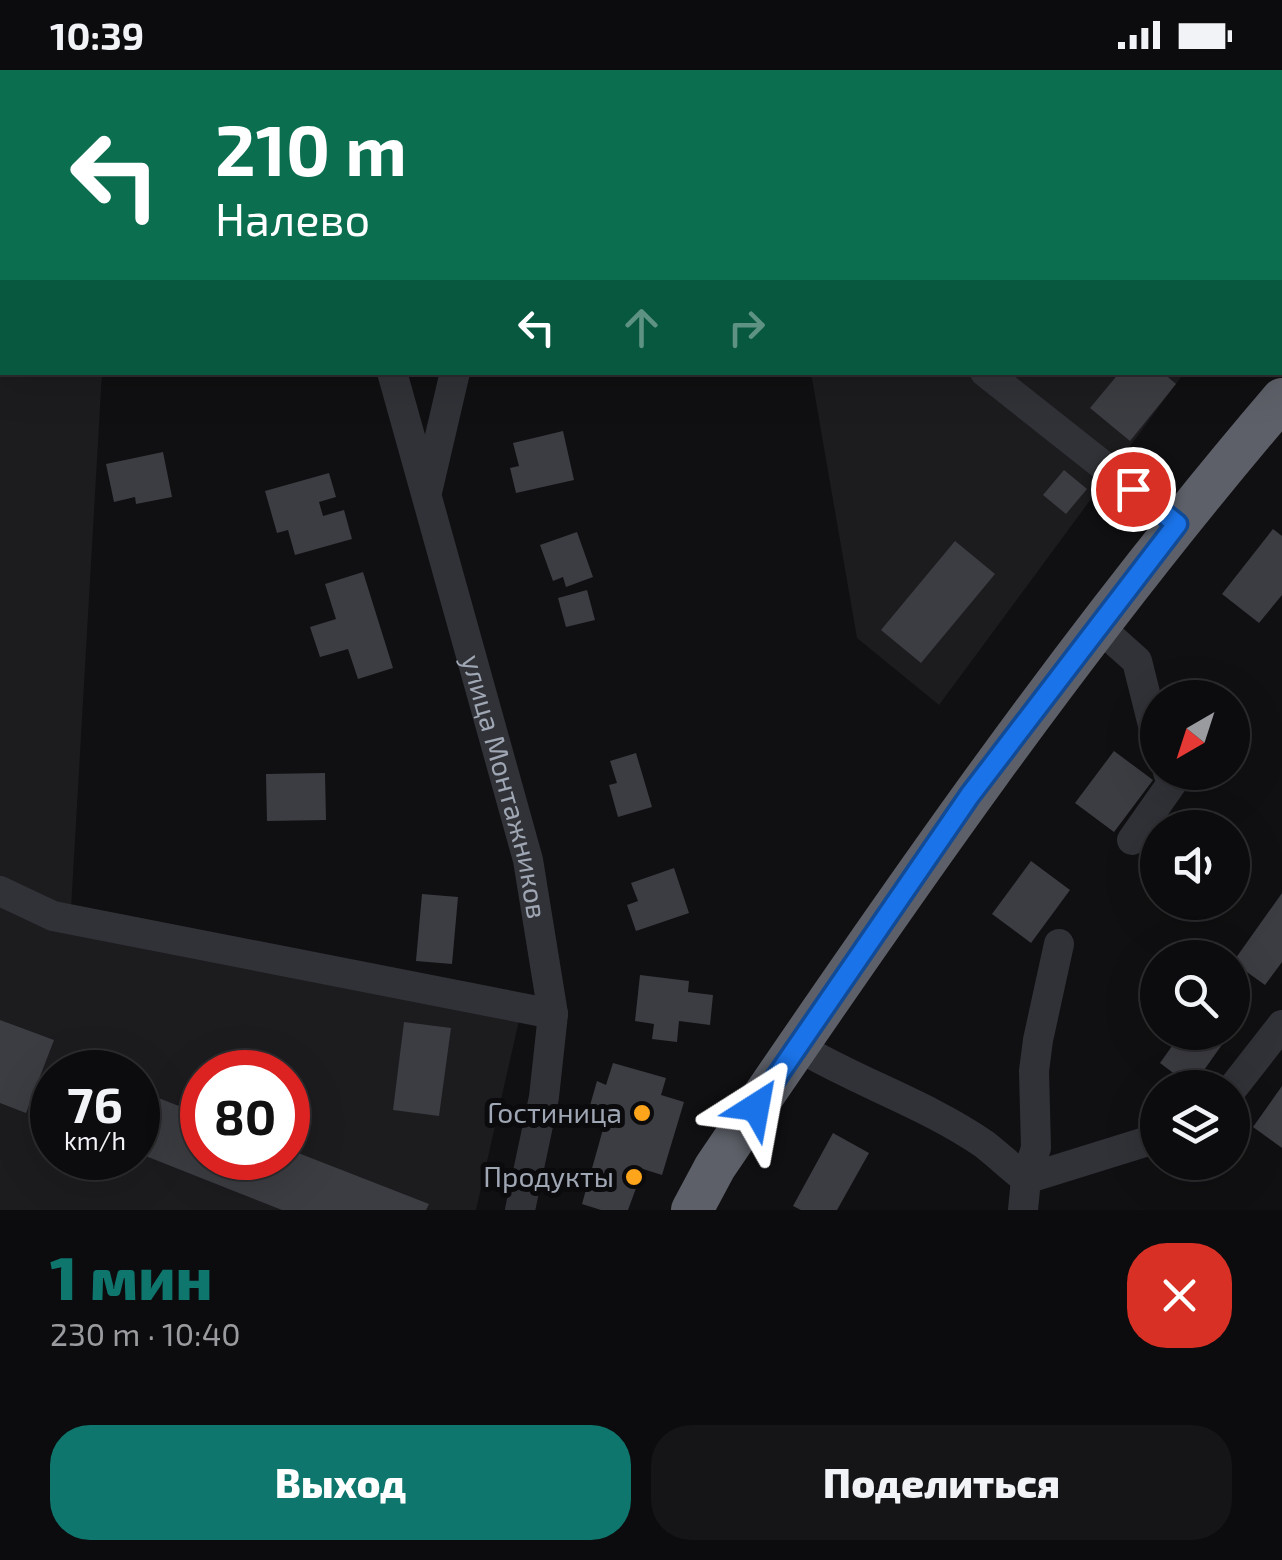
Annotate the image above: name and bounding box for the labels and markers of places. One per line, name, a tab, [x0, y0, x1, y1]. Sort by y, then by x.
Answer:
pin	[1091, 447, 1176, 532]
place label: Гостиница	[487, 1095, 622, 1129]
marker: Гостиница	[631, 1102, 653, 1124]
place label: Продукты	[483, 1159, 614, 1193]
marker: Продукты	[623, 1166, 645, 1188]

